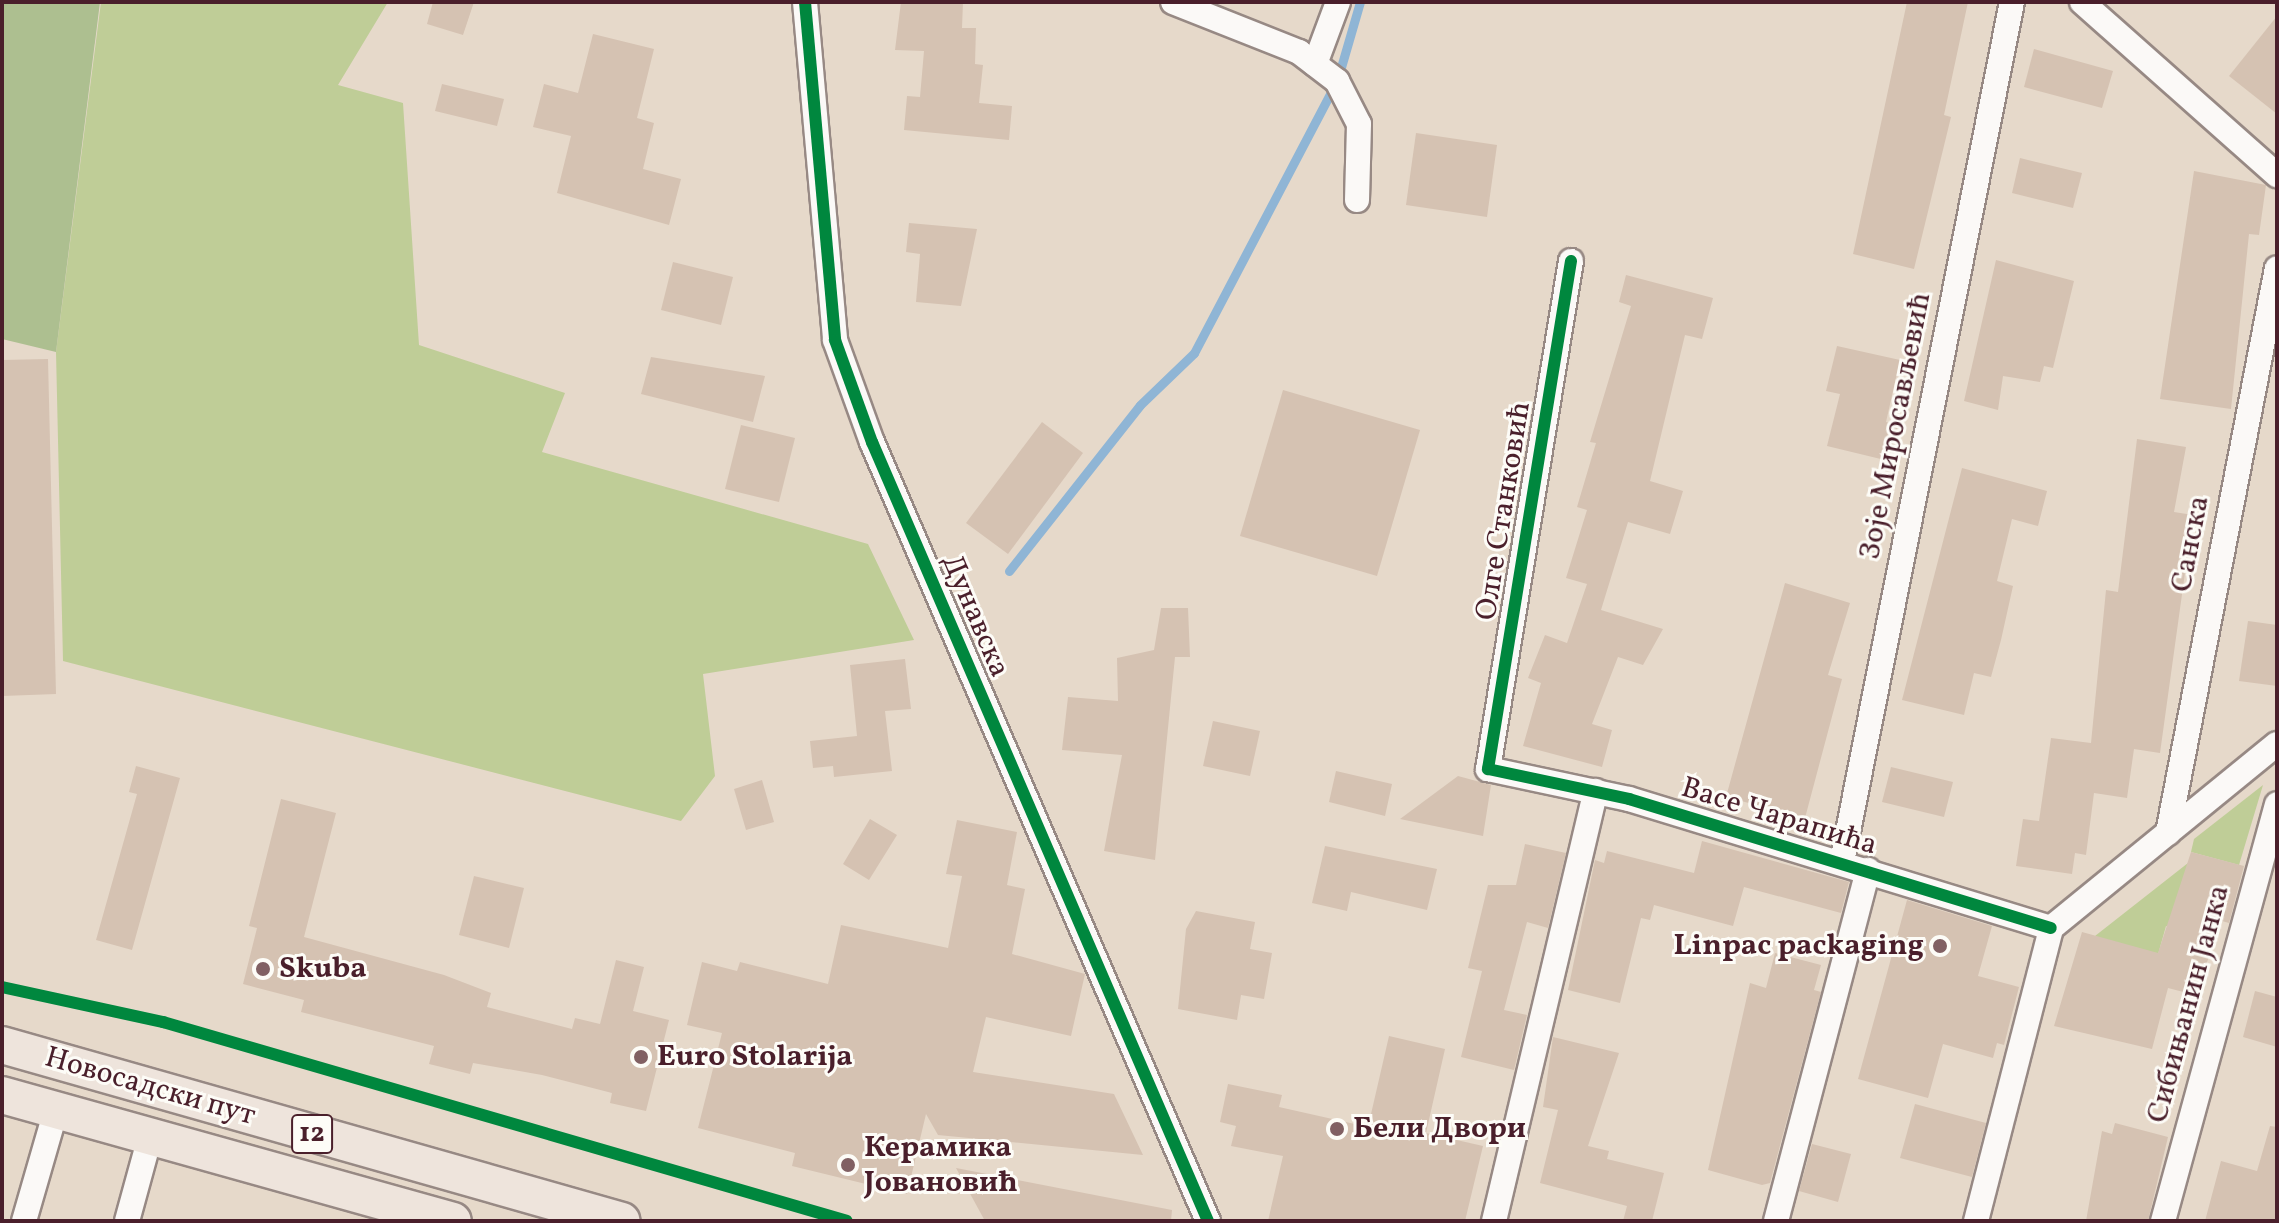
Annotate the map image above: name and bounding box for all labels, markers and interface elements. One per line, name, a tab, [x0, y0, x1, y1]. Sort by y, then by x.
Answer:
street label: Зоје Миросављевић	[1852, 289, 1940, 563]
street label: Олге Станковић	[1469, 399, 1539, 623]
street label: Санска	[2164, 493, 2218, 595]
street label: Дунавска	[933, 549, 1017, 683]
street label: Васе Чарапића	[1677, 770, 1881, 864]
street label: Сибињанин Јанка	[2140, 881, 2238, 1127]
place label: Linpac packaging	[1673, 928, 1924, 964]
marker: Linpac packaging	[1931, 937, 1949, 955]
place label: Skuba	[279, 951, 367, 987]
marker: Skuba	[254, 960, 272, 978]
place label: Euro Stolarija	[657, 1039, 853, 1075]
street label: Новосадски пут	[41, 1040, 259, 1134]
marker: Euro Stolarija	[632, 1048, 650, 1066]
road number: 12	[290, 1110, 334, 1158]
place label: Бели Двори	[1353, 1111, 1526, 1147]
marker: Бели Двори	[1328, 1120, 1346, 1138]
place label: Керамика Јовановић	[864, 1130, 1018, 1200]
marker: Керамика Јовановић	[839, 1156, 857, 1174]

